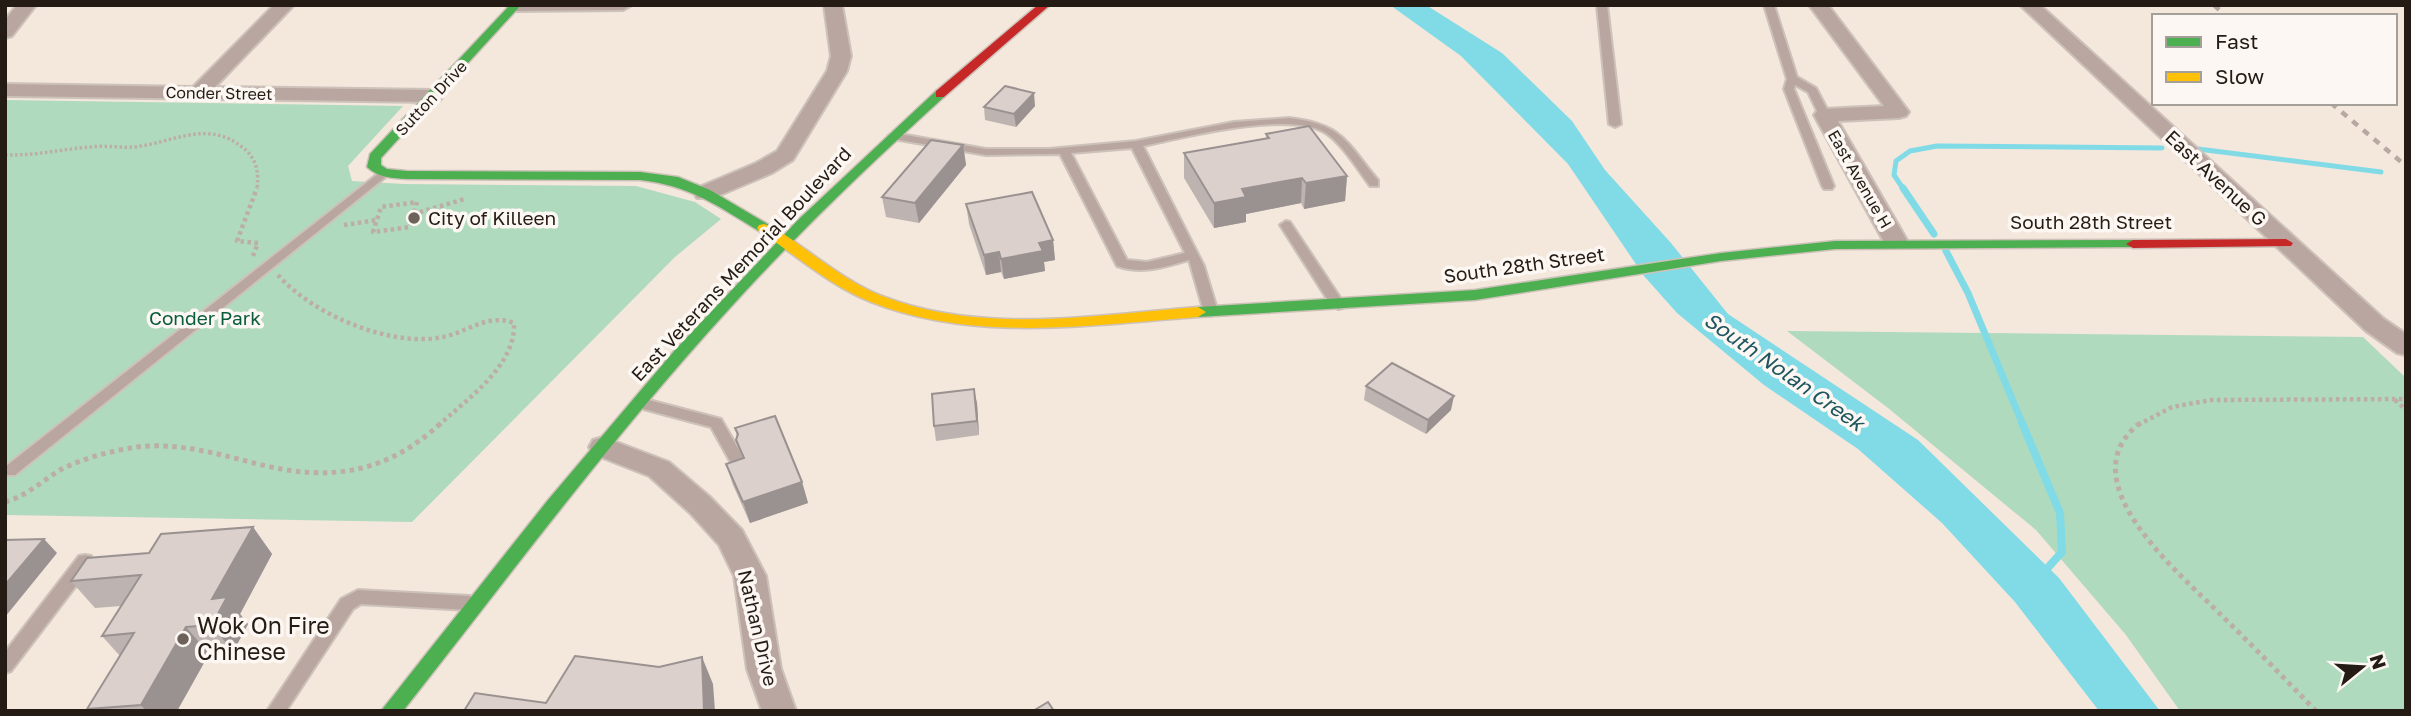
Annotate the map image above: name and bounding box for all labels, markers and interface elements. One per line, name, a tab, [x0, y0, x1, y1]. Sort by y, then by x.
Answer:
legend	[2152, 14, 2397, 105]
text: Fast	[2215, 28, 2258, 54]
street label: Sutton Drive	[391, 56, 471, 140]
text: Slow	[2215, 63, 2264, 89]
street label: Conder Street	[165, 82, 273, 104]
street label: East Avenue G	[2161, 125, 2272, 230]
street label: East Avenue H	[1824, 126, 1896, 232]
street label: East Veterans Memorial Boulevard	[626, 142, 855, 386]
place label: City of Killeen	[428, 206, 556, 229]
marker: City of Killeen	[406, 210, 422, 226]
street label: South 28th Street	[2010, 210, 2172, 233]
street label: South 28th Street	[1442, 242, 1606, 287]
park label: Conder Park	[149, 306, 261, 329]
water label: South Nolan Creek	[1700, 306, 1871, 437]
street label: Nathan Drive	[734, 568, 783, 688]
place label: Wok On Fire Chinese	[197, 611, 330, 665]
marker: Wok On Fire Chinese	[175, 631, 191, 647]
north arrow	[2327, 632, 2397, 702]
text: N	[2365, 651, 2392, 672]

